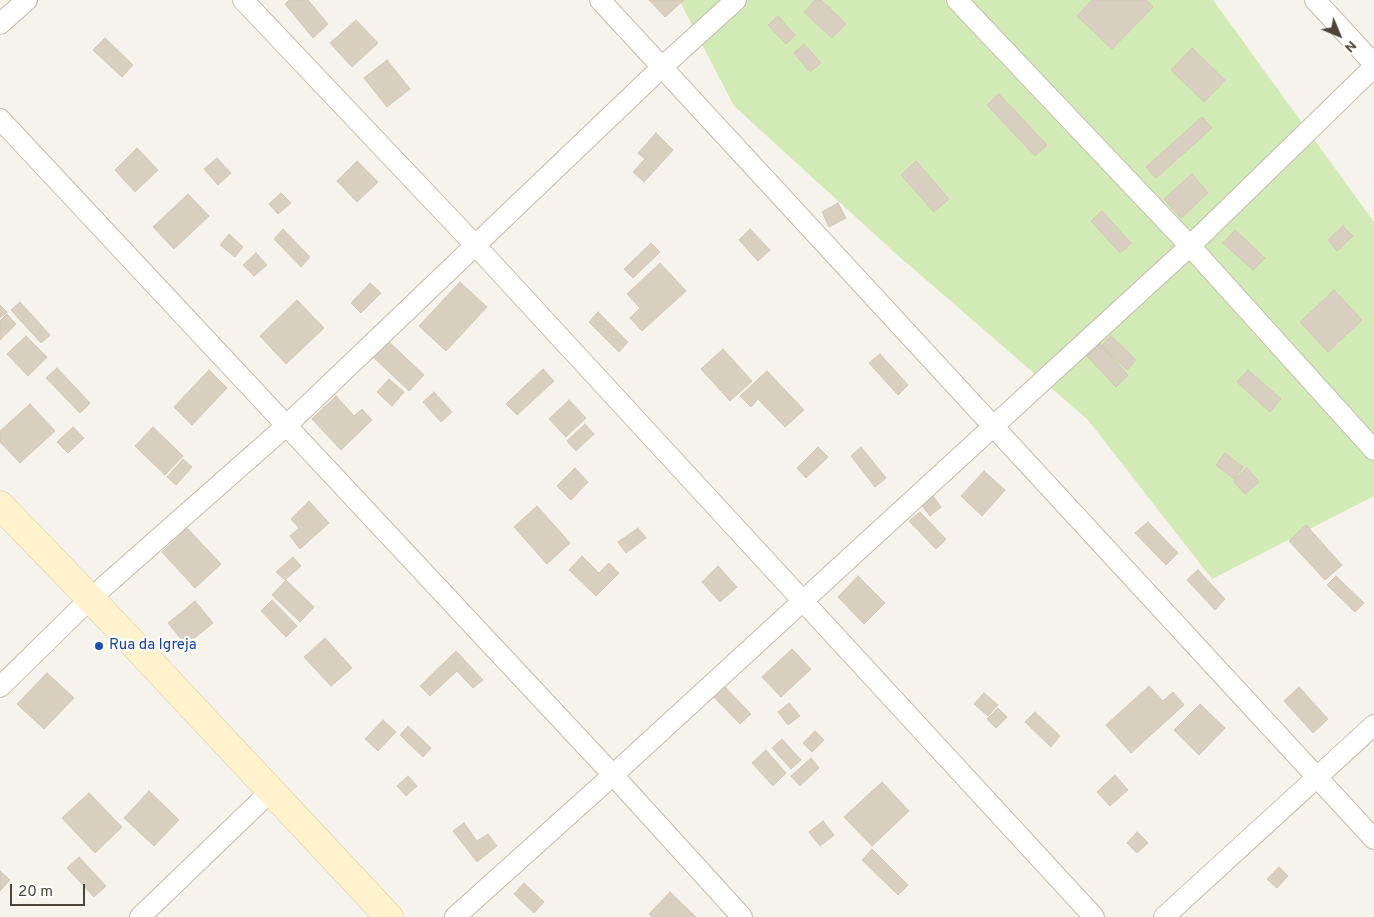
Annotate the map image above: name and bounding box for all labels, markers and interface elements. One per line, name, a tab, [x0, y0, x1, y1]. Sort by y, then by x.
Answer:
north arrow	[1314, 10, 1364, 60]
text: N	[1340, 36, 1360, 56]
place label: Rua da Igreja	[109, 637, 197, 655]
marker: Rua da Igreja	[93, 640, 105, 652]
scale bar	[12, 874, 88, 906]
text: 20 m	[18, 883, 53, 902]

